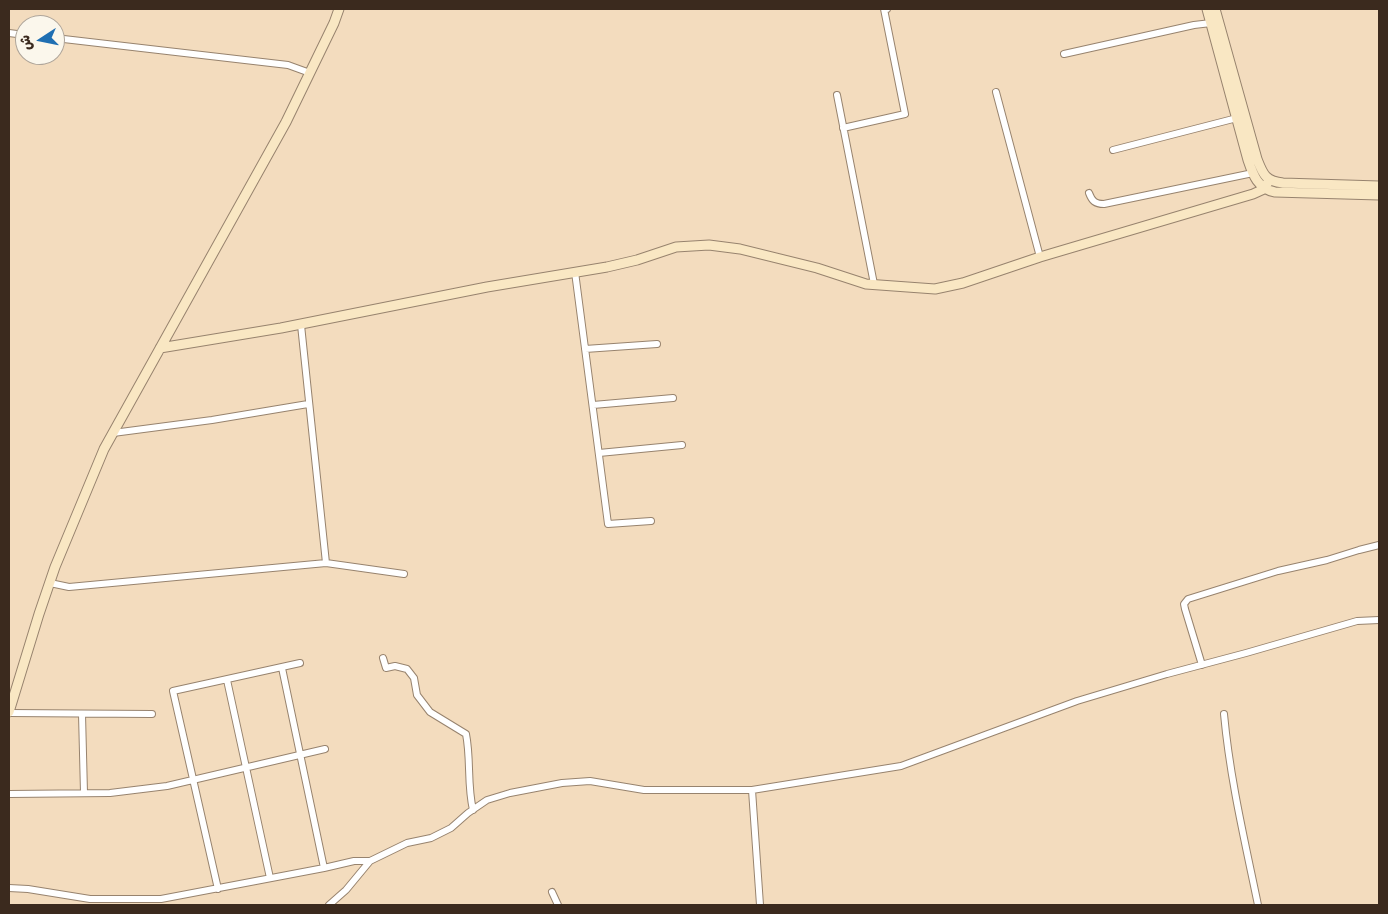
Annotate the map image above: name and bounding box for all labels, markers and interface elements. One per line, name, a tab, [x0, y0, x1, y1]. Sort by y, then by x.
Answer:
north arrow	[15, 15, 65, 65]
text: ش	[16, 34, 36, 52]

